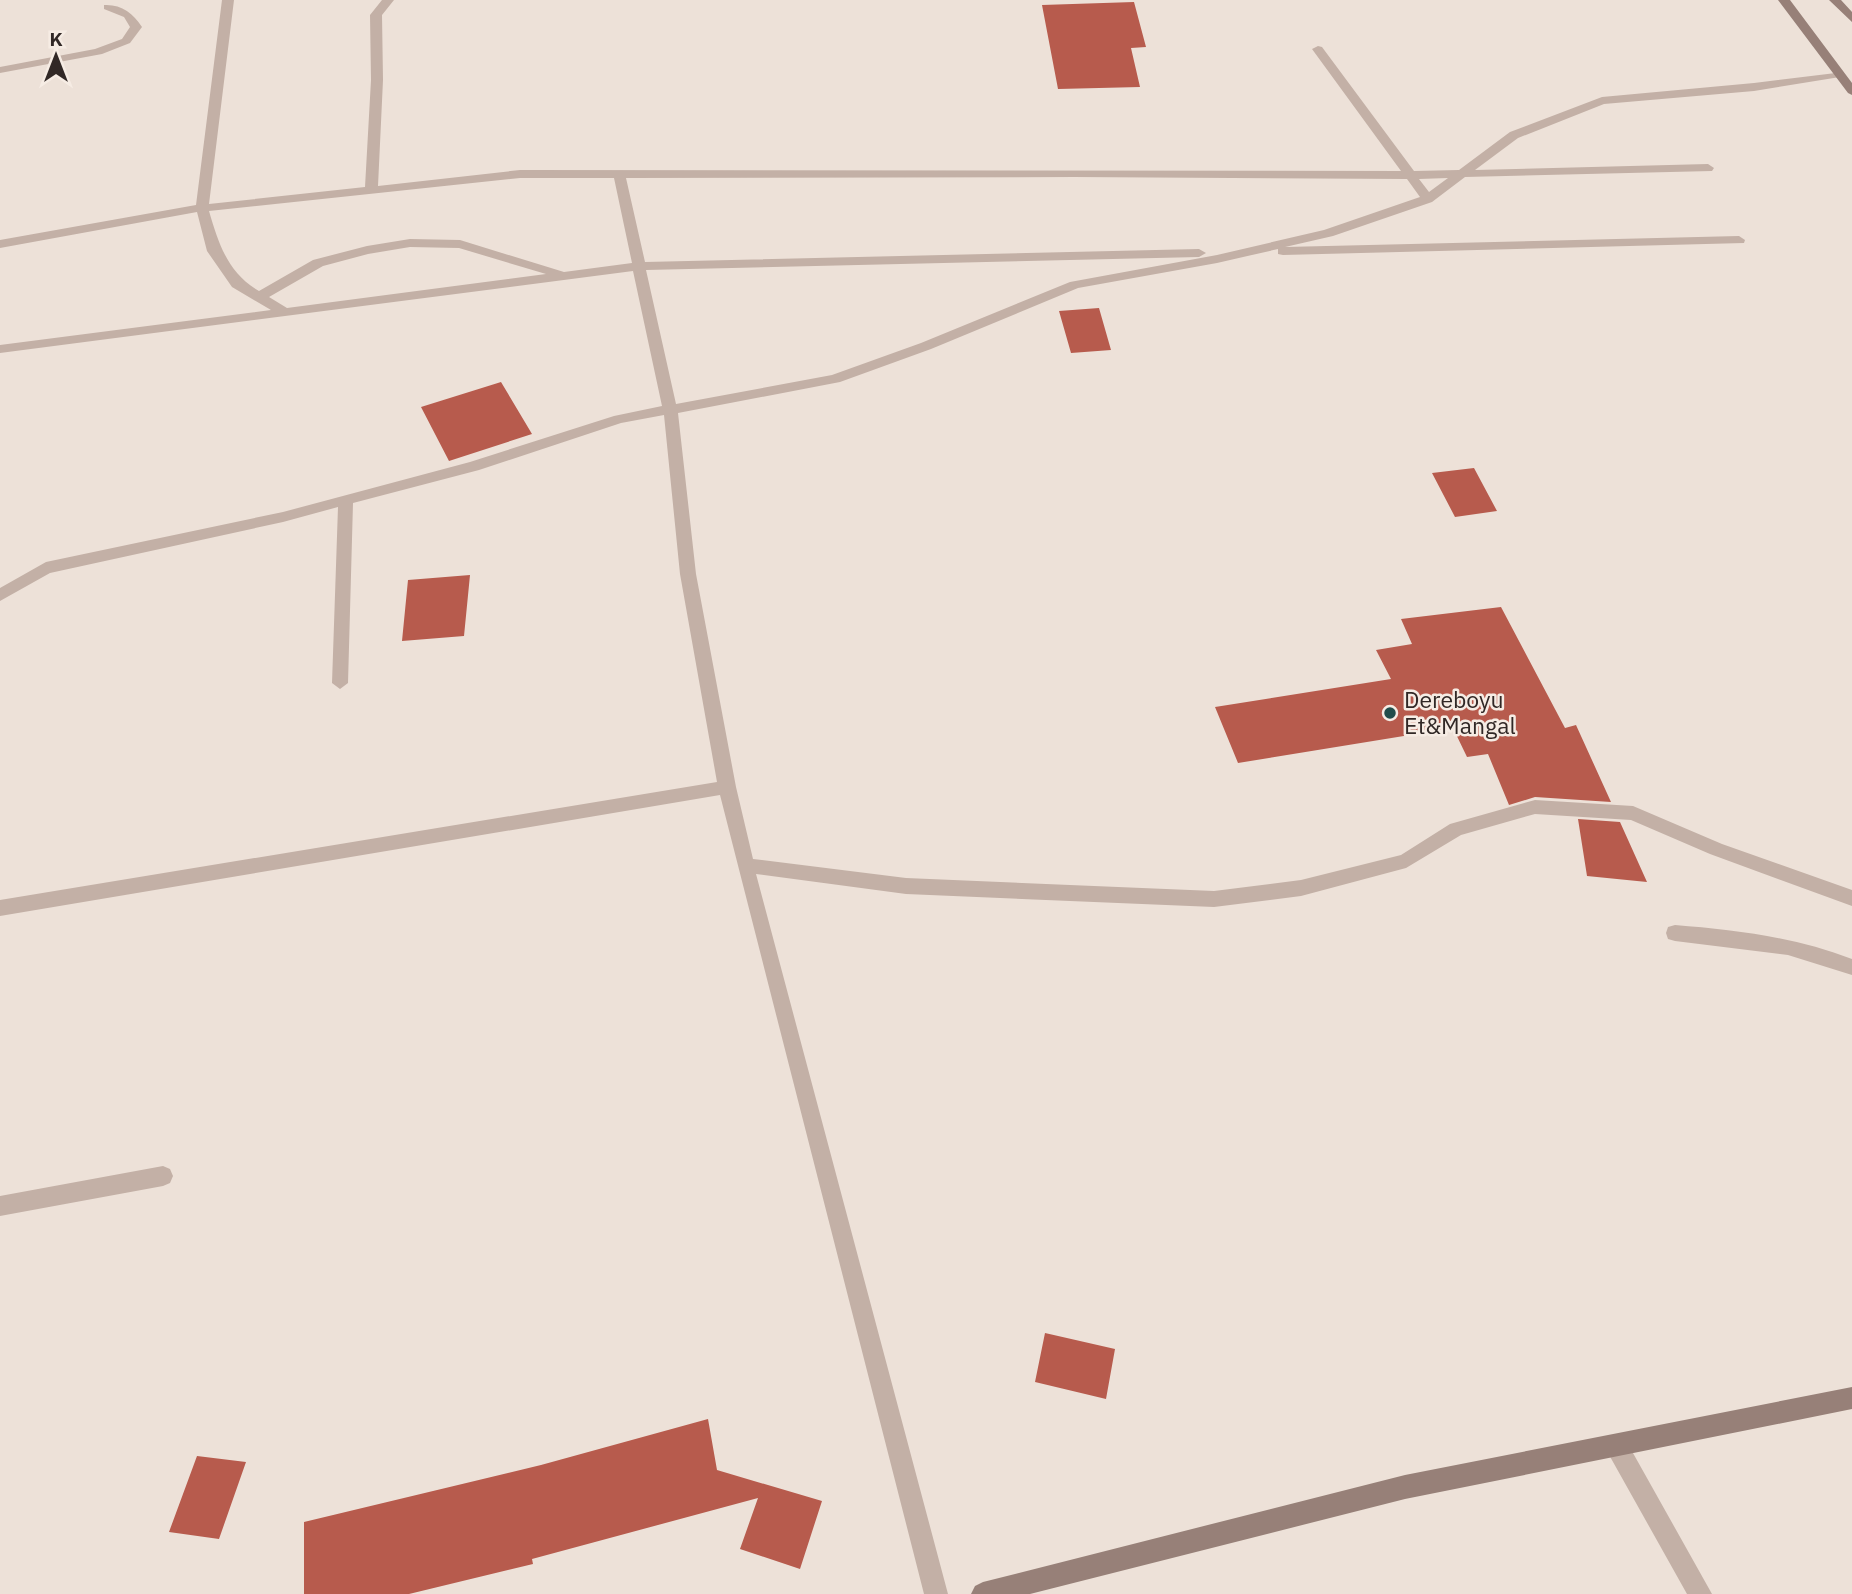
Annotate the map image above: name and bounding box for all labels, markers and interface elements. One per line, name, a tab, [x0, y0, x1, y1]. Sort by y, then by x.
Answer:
north arrow	[21, 21, 91, 91]
text: K	[49, 27, 63, 51]
place label: Dereboyu Et&Mangal	[1404, 684, 1516, 740]
marker: Dereboyu Et&Mangal	[1382, 705, 1398, 721]

